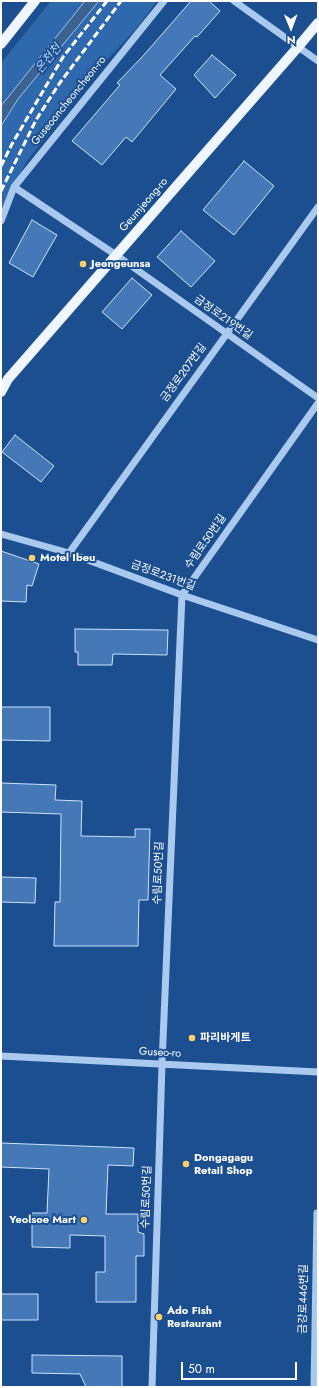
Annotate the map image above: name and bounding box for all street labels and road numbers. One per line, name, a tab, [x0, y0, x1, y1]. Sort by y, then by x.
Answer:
street label: Guseooncheoncheon-ro	[29, 54, 109, 148]
street label: Geumjeong-ro	[117, 175, 171, 235]
street label: 금정로219번길	[191, 293, 255, 343]
street label: 금정로207번길	[158, 341, 210, 405]
street label: 수림로50번길	[182, 512, 230, 572]
street label: 금정로231번길	[129, 558, 197, 594]
street label: 수림로50번길	[151, 841, 167, 905]
street label: Guseo-ro	[139, 1045, 181, 1061]
street label: 수림로50번길	[139, 1165, 155, 1229]
street label: 금강로446번길	[297, 1264, 311, 1334]

